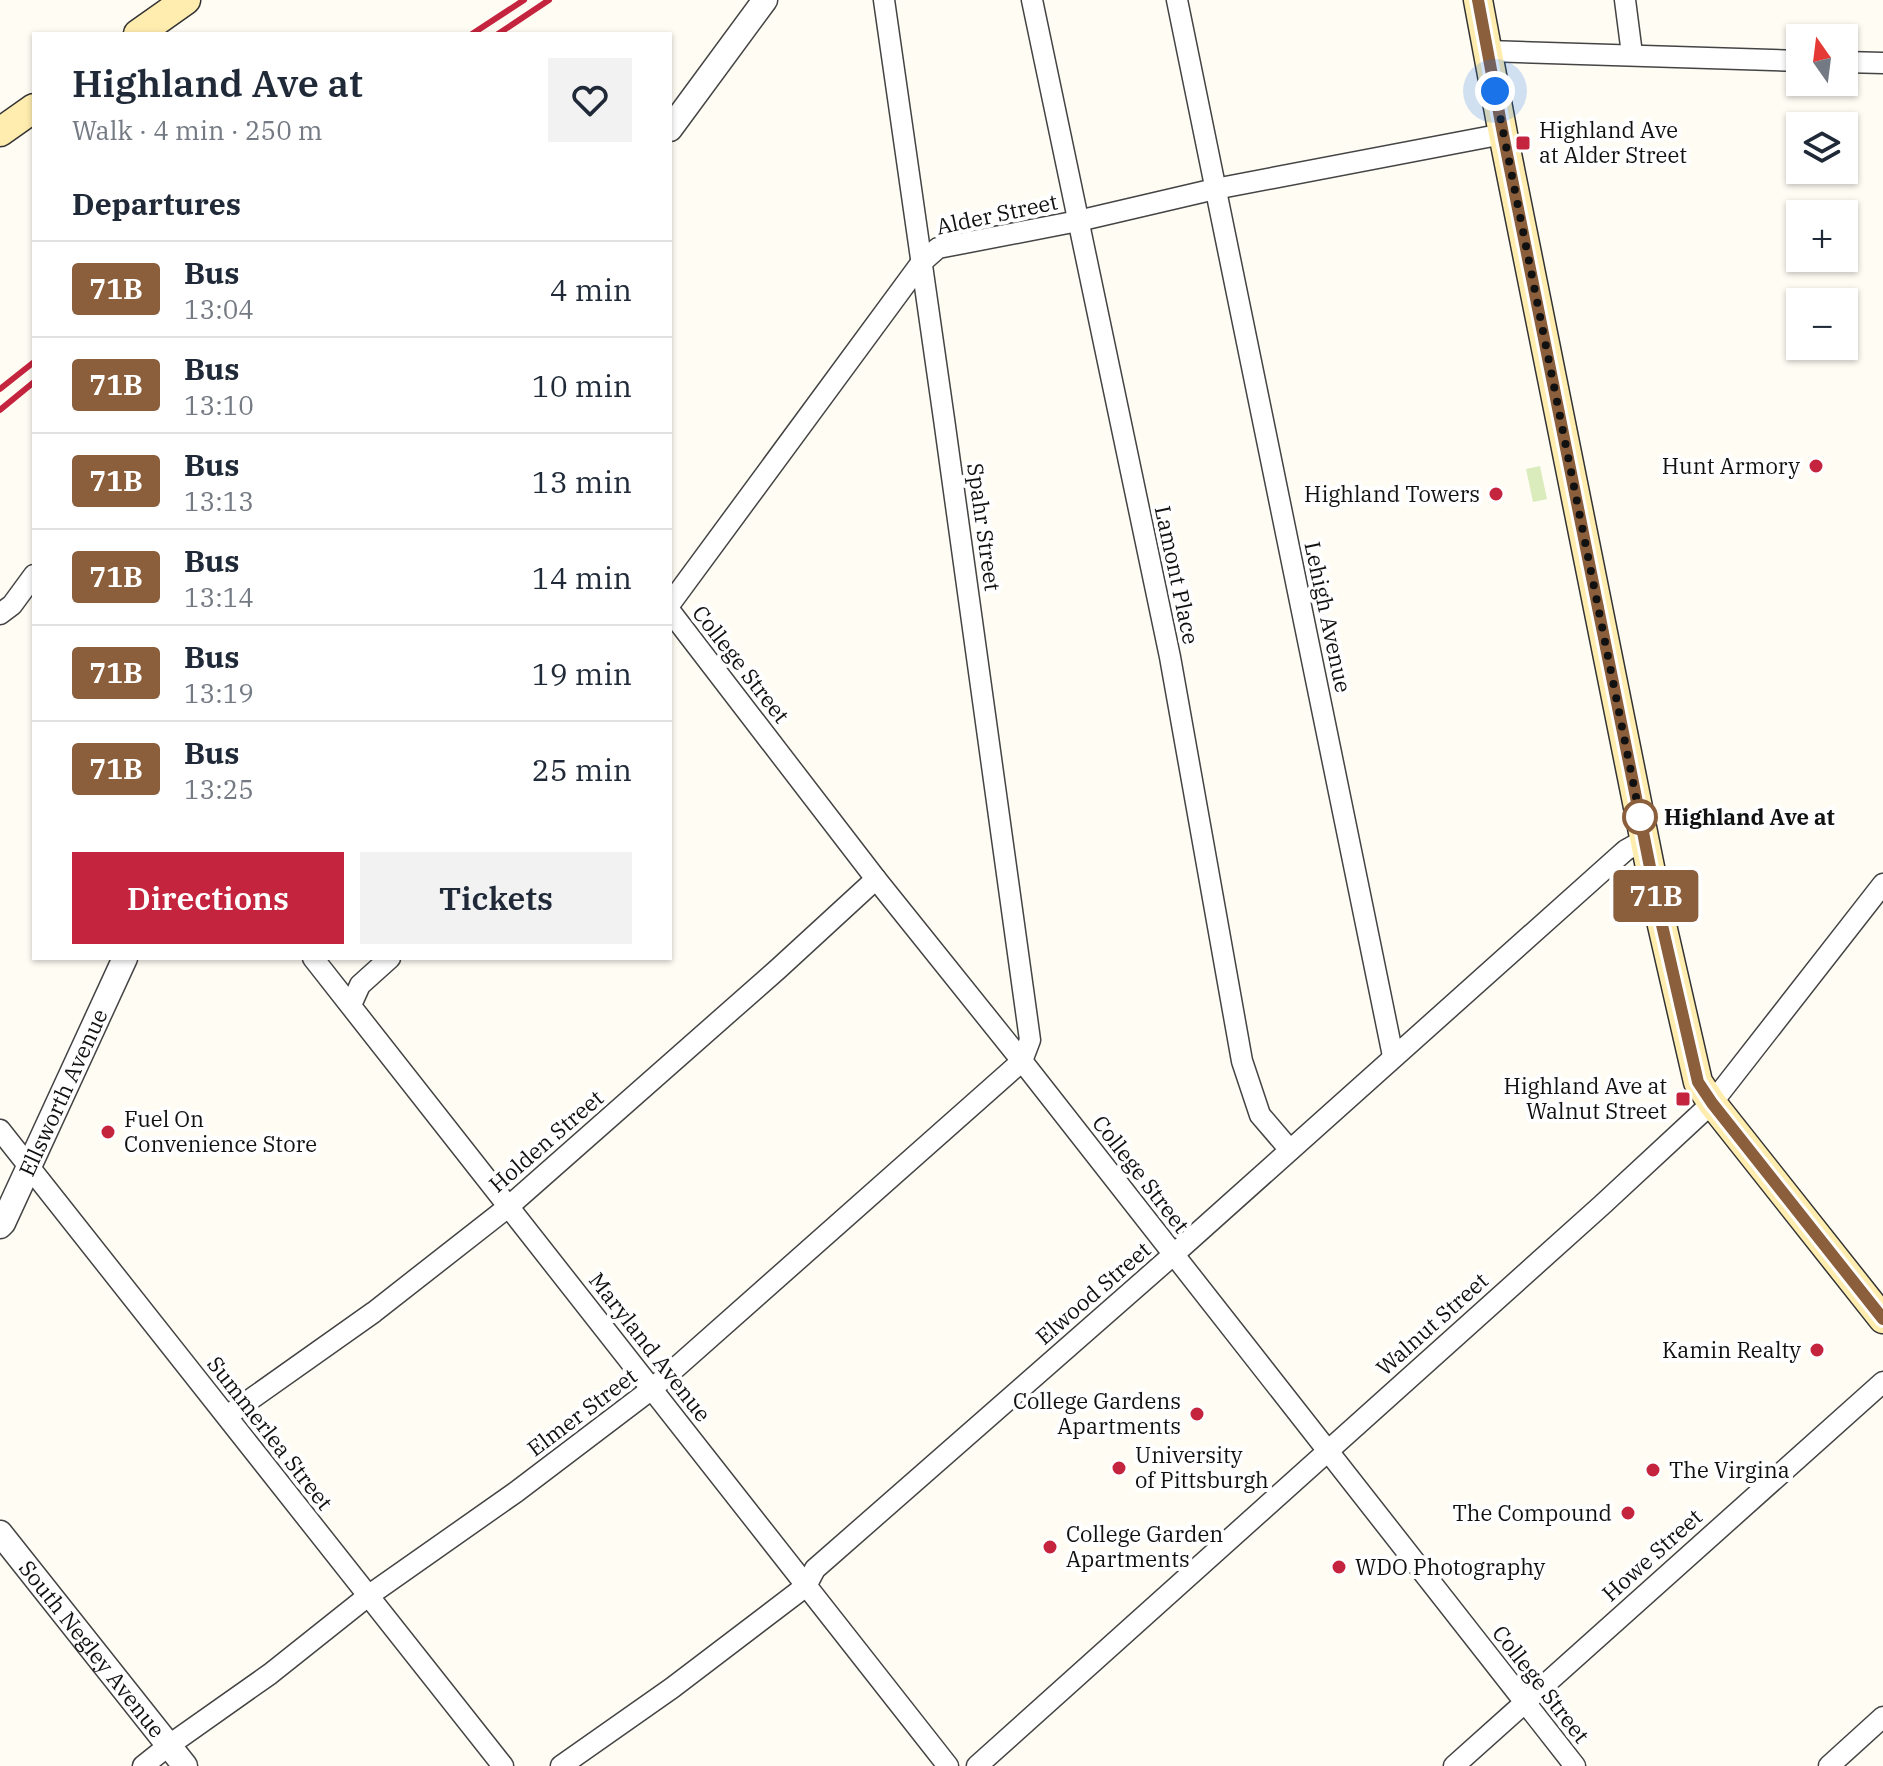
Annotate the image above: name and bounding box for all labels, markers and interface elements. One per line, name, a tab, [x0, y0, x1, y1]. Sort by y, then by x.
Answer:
north arrow	[1786, 24, 1858, 96]
map controls	[1786, 24, 1858, 360]
text: Highland Ave at	[72, 58, 363, 107]
button: heart	[548, 58, 632, 142]
your location	[1475, 71, 1515, 111]
button: layers	[1786, 112, 1858, 184]
text: Walk · 4 min · 250 m	[72, 113, 323, 147]
place label: Highland Ave at Alder Street	[1539, 115, 1687, 169]
marker: Highland Ave at Alder Street	[1514, 134, 1532, 152]
text: Departures	[72, 184, 241, 223]
street label: Alder Street	[934, 186, 1060, 241]
button: +	[1786, 200, 1858, 272]
text: Bus	[184, 253, 239, 292]
text: 71B	[89, 270, 143, 307]
text: 4 min	[550, 270, 632, 309]
button: −	[1786, 288, 1858, 360]
text: 13:04	[184, 292, 254, 326]
text: Bus	[184, 349, 239, 388]
text: 71B	[89, 366, 143, 403]
text: 10 min	[532, 366, 632, 405]
text: 13:10	[184, 388, 254, 422]
text: Bus	[184, 445, 239, 484]
place label: Hunt Armory	[1662, 451, 1800, 480]
marker: Hunt Armory	[1807, 457, 1825, 475]
street label: Spahr Street	[961, 461, 1008, 593]
text: 71B	[89, 462, 143, 499]
text: 13 min	[532, 462, 632, 501]
place label: Highland Towers	[1304, 479, 1480, 508]
text: 13:13	[184, 484, 254, 518]
marker: Highland Towers	[1487, 485, 1505, 503]
street label: Lamont Place	[1149, 503, 1206, 647]
street label: Lehigh Avenue	[1298, 539, 1359, 695]
text: Bus	[184, 541, 239, 580]
text: 71B	[89, 558, 143, 595]
text: 14 min	[532, 558, 632, 597]
text: 13:14	[184, 580, 254, 614]
street label: College Street	[686, 599, 797, 729]
text: Bus	[184, 637, 239, 676]
text: 71B	[89, 654, 143, 691]
text: 19 min	[532, 654, 632, 693]
text: 13:19	[184, 676, 254, 710]
text: Bus	[184, 733, 239, 772]
text: 71B	[89, 750, 143, 787]
text: 25 min	[532, 750, 632, 789]
text: 13:25	[184, 772, 254, 806]
marker: Highland Ave at	[1623, 800, 1657, 834]
place label: Highland Ave at	[1664, 802, 1835, 831]
button: Directions	[72, 852, 344, 944]
button: Tickets	[360, 852, 632, 944]
line badge: 71B	[1610, 870, 1702, 922]
text: 71B	[1629, 877, 1683, 914]
street label: Ellsworth Avenue	[12, 1004, 114, 1181]
place label: Highland Ave at Walnut Street	[1503, 1071, 1667, 1125]
street label: Holden Street	[482, 1083, 609, 1198]
marker: Highland Ave at Walnut Street	[1674, 1090, 1692, 1108]
place label: Fuel On Convenience Store	[124, 1104, 317, 1158]
street label: College Street	[1086, 1109, 1197, 1239]
marker: Fuel On Convenience Store	[99, 1123, 117, 1141]
street label: Elwood Street	[1029, 1235, 1156, 1351]
street label: Maryland Avenue	[583, 1266, 718, 1427]
street label: Walnut Street	[1370, 1266, 1494, 1382]
place label: Kamin Realty	[1662, 1335, 1801, 1364]
marker: Kamin Realty	[1808, 1341, 1826, 1359]
street label: Summerlea Street	[201, 1350, 340, 1516]
street label: Elmer Street	[521, 1361, 643, 1462]
place label: College Gardens Apartments	[1013, 1386, 1181, 1440]
marker: College Gardens Apartments	[1188, 1405, 1206, 1423]
place label: University of Pittsburgh	[1135, 1440, 1269, 1494]
place label: The Virgina	[1669, 1455, 1790, 1484]
marker: University of Pittsburgh	[1110, 1459, 1128, 1477]
marker: The Virgina	[1644, 1461, 1662, 1479]
place label: The Compound	[1452, 1498, 1612, 1527]
street label: Howe Street	[1595, 1502, 1708, 1607]
marker: The Compound	[1619, 1504, 1637, 1522]
place label: College Garden Apartments	[1066, 1519, 1223, 1573]
marker: College Garden Apartments	[1041, 1538, 1059, 1556]
place label: WDO Photography	[1355, 1552, 1546, 1581]
street label: South Negley Avenue	[13, 1554, 172, 1743]
marker: WDO Photography	[1330, 1558, 1348, 1576]
street label: College Street	[1486, 1619, 1597, 1749]

